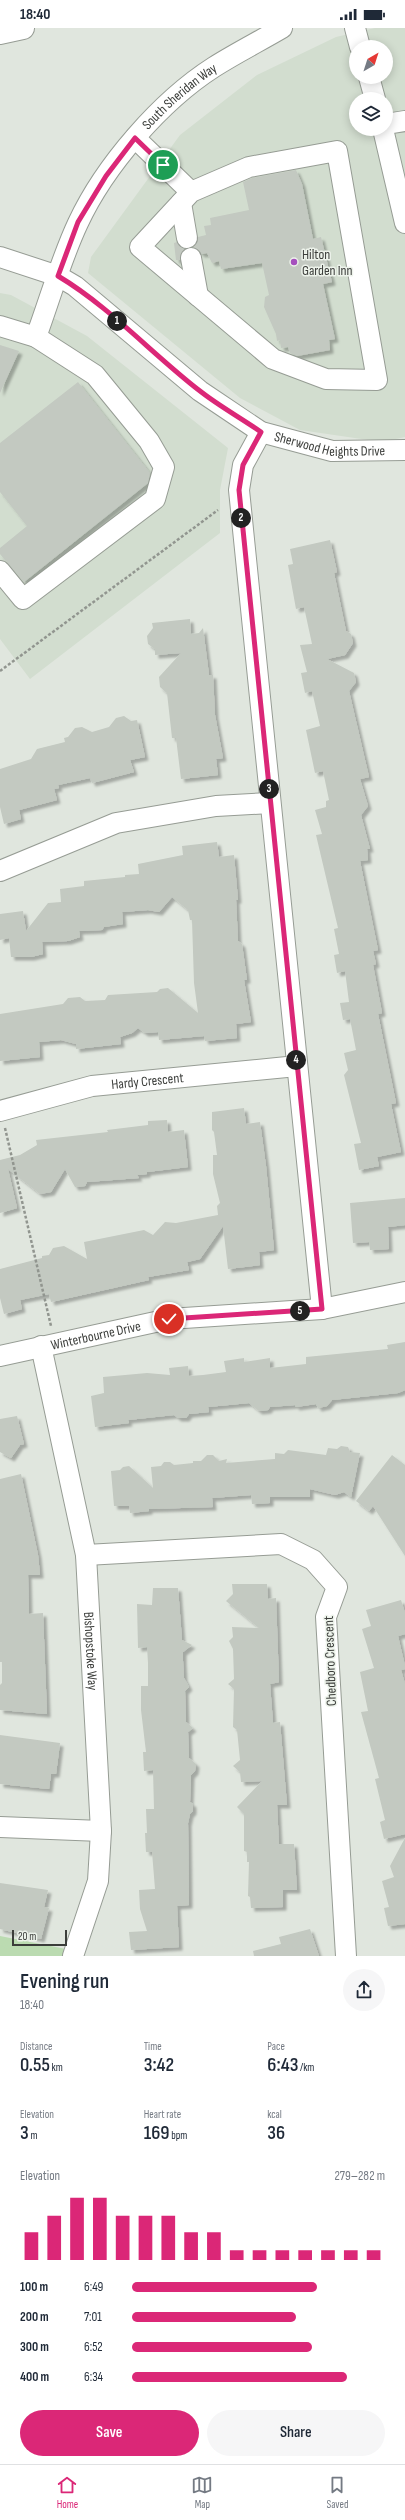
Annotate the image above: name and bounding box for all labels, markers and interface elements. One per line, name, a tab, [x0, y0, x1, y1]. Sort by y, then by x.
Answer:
text: 18:40	[20, 5, 50, 24]
north arrow	[349, 40, 393, 84]
map controls	[349, 40, 393, 136]
street label: South Sheridan Way	[138, 59, 220, 133]
button: layers	[349, 92, 393, 136]
pin	[146, 148, 180, 182]
icon: arrive	[152, 154, 174, 176]
place label: Hilton Garden Inn	[302, 246, 353, 279]
marker: Hilton Garden Inn	[289, 257, 299, 267]
pin: 1	[107, 311, 127, 331]
text: 1	[115, 314, 119, 327]
street label: Sherwood Heights Drive	[273, 427, 385, 460]
pin: 2	[231, 508, 251, 528]
text: 2	[239, 511, 243, 524]
pin: 3	[259, 779, 279, 799]
text: 3	[267, 782, 271, 795]
pin: 4	[286, 1050, 306, 1070]
text: 4	[293, 1053, 299, 1066]
street label: Hardy Crescent	[110, 1069, 184, 1093]
pin: 5	[290, 1301, 310, 1321]
pin	[152, 1302, 186, 1336]
text: 5	[298, 1304, 302, 1317]
icon: check	[158, 1308, 180, 1330]
street label: Winterbourne Drive	[49, 1317, 142, 1353]
street label: Bishopstoke Way	[81, 1611, 102, 1692]
street label: Chedboro Crescent	[320, 1616, 340, 1706]
scale bar	[12, 1928, 67, 1947]
text: 20 m	[18, 1930, 36, 1943]
text: Evening run	[20, 1968, 109, 1995]
button: share	[343, 1969, 385, 2011]
text: 18:40	[20, 1997, 44, 2013]
text: Distance	[20, 2040, 52, 2053]
text: Time	[144, 2040, 162, 2053]
text: Pace	[267, 2040, 285, 2053]
text: 0.55	[20, 2053, 50, 2077]
text: 3:42	[144, 2053, 174, 2077]
text: 6:43	[267, 2053, 298, 2077]
text: km	[50, 2061, 63, 2074]
text: /km	[298, 2061, 314, 2074]
text: Elevation	[20, 2108, 54, 2121]
text: Heart rate	[144, 2108, 181, 2121]
text: kcal	[267, 2108, 282, 2121]
text: 3	[20, 2121, 29, 2145]
text: 169	[144, 2121, 169, 2145]
text: 36	[267, 2121, 285, 2145]
text: m	[29, 2129, 38, 2142]
text: bpm	[169, 2129, 187, 2142]
text: Elevation	[20, 2168, 60, 2184]
text: 279–282 m	[334, 2168, 385, 2184]
text: 100 m	[20, 2279, 48, 2295]
text: 6:49	[84, 2279, 103, 2295]
text: 200 m	[20, 2309, 49, 2325]
text: 7:01	[84, 2309, 102, 2325]
text: 300 m	[20, 2339, 49, 2355]
text: 6:52	[84, 2339, 103, 2355]
text: 400 m	[20, 2369, 49, 2385]
text: 6:34	[84, 2369, 103, 2385]
button: Save	[20, 2410, 199, 2456]
button: Share	[207, 2410, 385, 2456]
tab: Home	[56, 2474, 78, 2511]
tab: Map	[191, 2474, 213, 2511]
tab: Saved	[326, 2474, 349, 2511]

